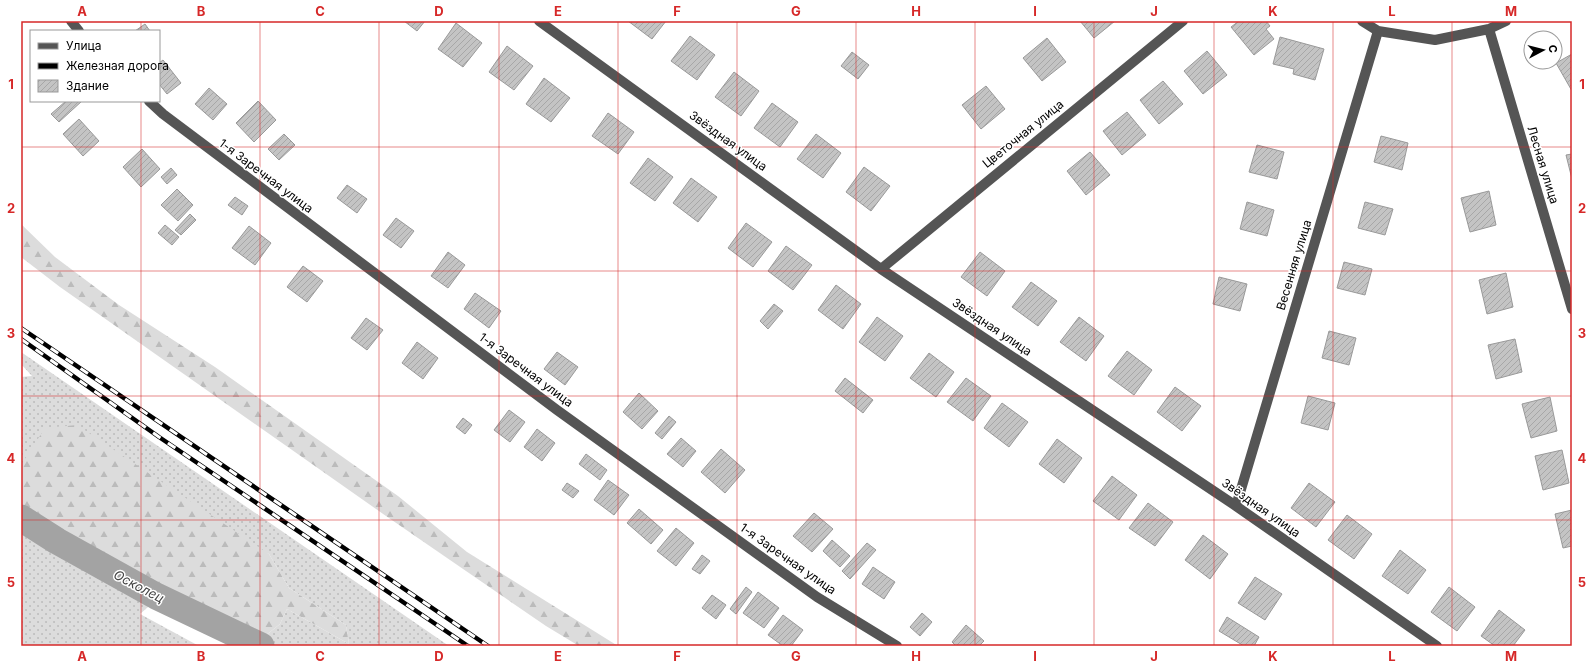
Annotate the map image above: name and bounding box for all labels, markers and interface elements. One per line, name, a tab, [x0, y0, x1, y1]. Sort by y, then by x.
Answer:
text: A	[77, 3, 87, 19]
text: B	[197, 3, 206, 19]
text: C	[315, 3, 325, 19]
text: D	[434, 3, 444, 19]
text: E	[554, 3, 562, 19]
text: F	[673, 3, 681, 19]
text: G	[791, 3, 801, 19]
text: H	[911, 3, 921, 19]
text: I	[1033, 3, 1037, 19]
text: J	[1150, 3, 1158, 19]
text: K	[1268, 3, 1278, 19]
text: L	[1388, 3, 1396, 19]
text: M	[1505, 3, 1517, 19]
legend	[30, 30, 160, 102]
north arrow	[1523, 30, 1563, 70]
text: Улица	[66, 38, 101, 53]
text: С	[1545, 44, 1560, 54]
text: Железная дорога	[66, 58, 169, 73]
text: 1	[8, 76, 14, 92]
text: 1	[1579, 76, 1585, 92]
text: Здание	[66, 78, 109, 93]
street label: Цветочная улица	[979, 96, 1066, 171]
street label: Звёздная улица	[686, 107, 770, 174]
street label: Лесная улица	[1524, 124, 1562, 206]
street label: 1-я Заречная улица	[216, 135, 316, 216]
text: 2	[7, 200, 15, 216]
text: 2	[1578, 200, 1586, 216]
street label: Весенняя улица	[1273, 218, 1314, 312]
street label: Звёздная улица	[950, 294, 1035, 359]
text: 3	[7, 325, 15, 341]
text: 3	[1578, 325, 1586, 341]
street label: 1-я Заречная улица	[476, 329, 576, 410]
text: 4	[7, 450, 16, 466]
text: 4	[1578, 450, 1587, 466]
street label: Звёздная улица	[1219, 475, 1304, 540]
street label: 1-я Заречная улица	[737, 520, 839, 597]
water label: Осколец	[111, 566, 167, 606]
text: 5	[7, 574, 15, 590]
text: 5	[1578, 574, 1586, 590]
text: A	[77, 648, 87, 664]
text: B	[197, 648, 206, 664]
text: C	[315, 648, 325, 664]
text: D	[434, 648, 444, 664]
text: E	[554, 648, 562, 664]
text: F	[673, 648, 681, 664]
text: G	[791, 648, 801, 664]
text: H	[911, 648, 921, 664]
text: I	[1033, 648, 1037, 664]
text: J	[1150, 648, 1158, 664]
text: K	[1268, 648, 1278, 664]
text: L	[1388, 648, 1396, 664]
text: M	[1505, 648, 1517, 664]

